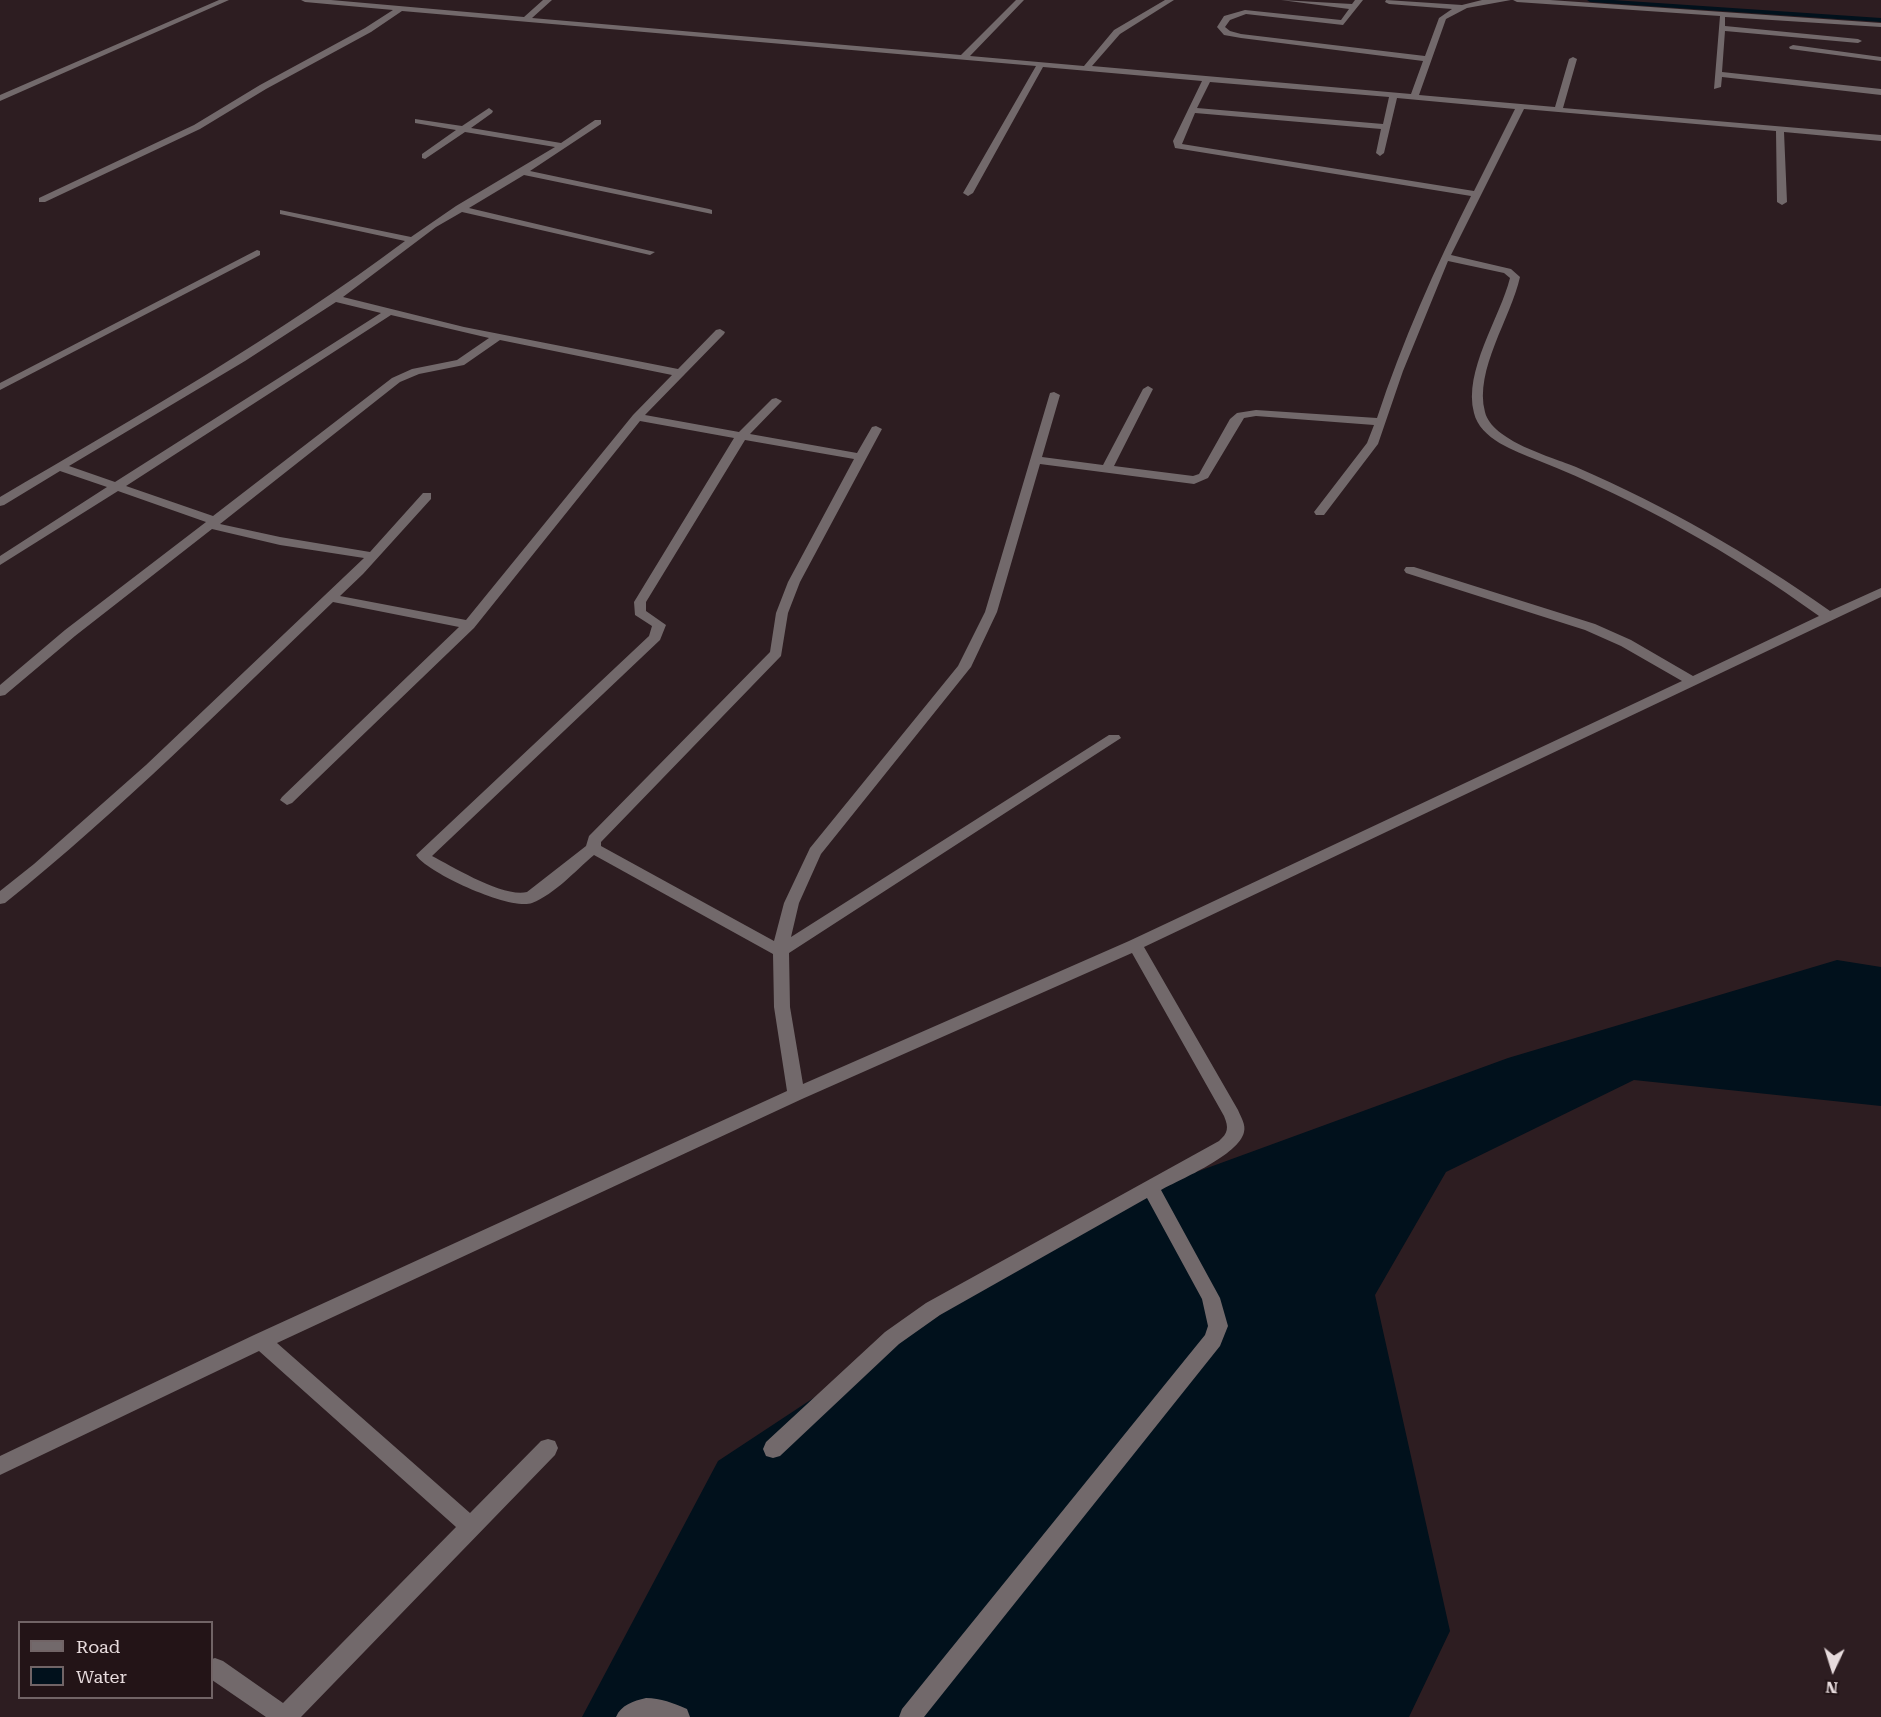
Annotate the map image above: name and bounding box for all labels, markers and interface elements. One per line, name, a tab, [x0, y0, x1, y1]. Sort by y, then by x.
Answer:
legend	[18, 1621, 213, 1699]
text: Road	[76, 1636, 120, 1657]
north arrow	[1803, 1639, 1863, 1699]
text: Water	[76, 1666, 127, 1687]
text: N	[1825, 1678, 1839, 1697]

